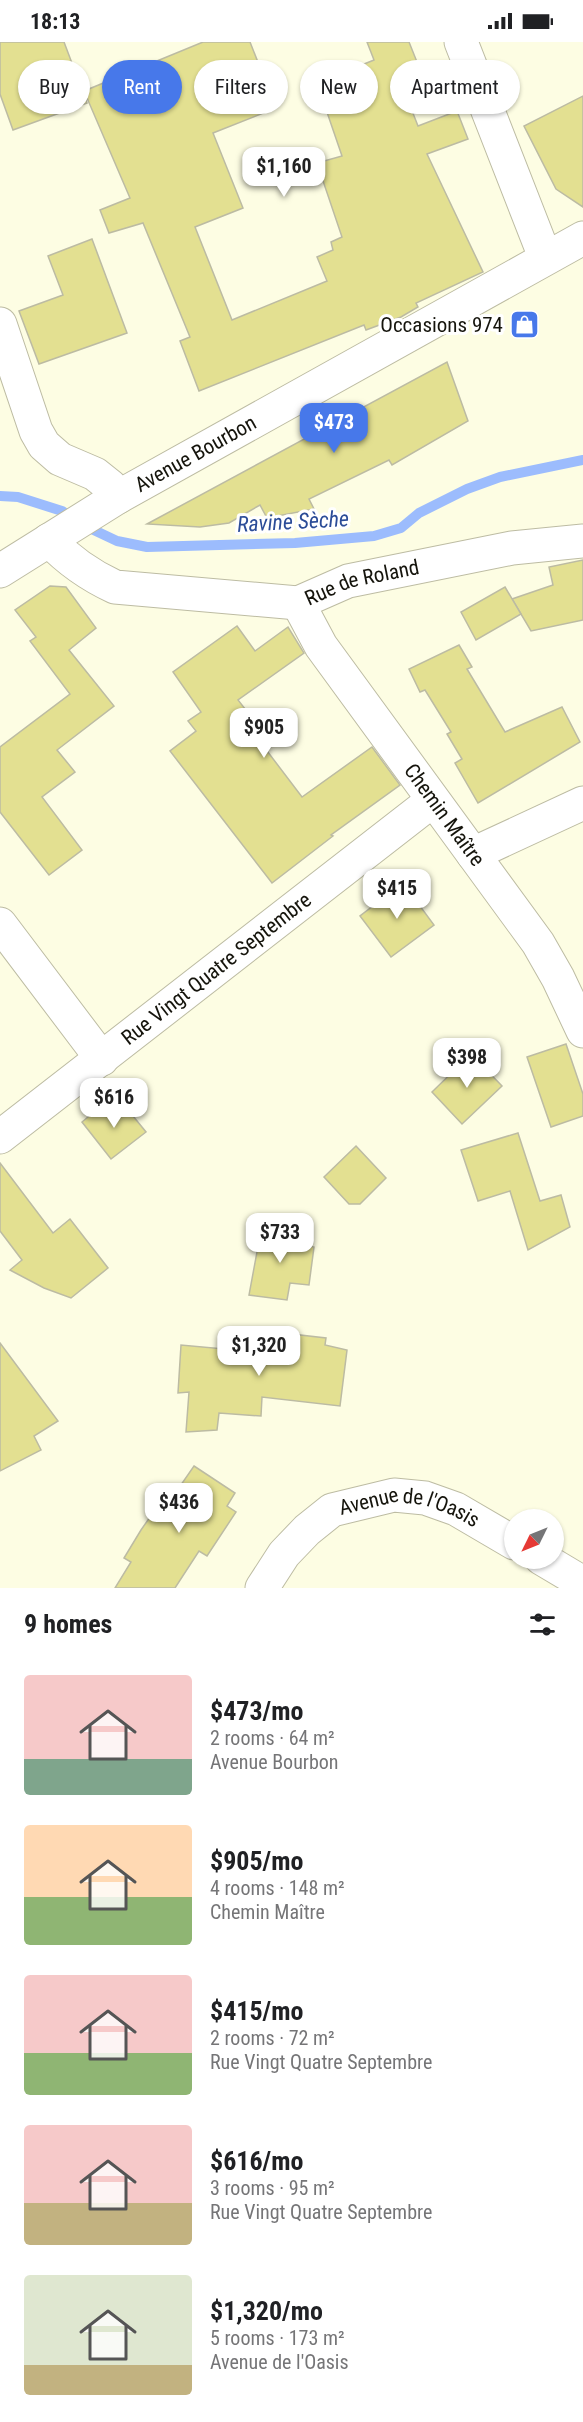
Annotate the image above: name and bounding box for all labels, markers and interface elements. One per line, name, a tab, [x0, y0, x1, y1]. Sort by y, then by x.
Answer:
text: 18:13	[30, 9, 81, 34]
chip: Buy	[18, 60, 90, 114]
chip: Rent	[102, 60, 182, 114]
chip: Filters	[194, 60, 288, 114]
chip: New	[300, 60, 378, 114]
chip: Apartment	[390, 60, 520, 114]
pin: $1,160	[235, 147, 333, 198]
text: $1,160	[256, 154, 312, 178]
shop icon: Occasions 974	[508, 309, 540, 341]
place label: Occasions 974	[380, 313, 503, 337]
pin: $473	[298, 403, 370, 454]
text: $473	[314, 410, 354, 434]
street label: Avenue Bourbon	[131, 411, 260, 497]
water label: Ravine Sèche	[236, 506, 350, 537]
street label: Rue de Roland	[301, 555, 421, 611]
pin: $905	[228, 708, 300, 759]
text: $905	[244, 715, 284, 739]
street label: Chemin Maître	[399, 759, 490, 871]
pin: $415	[361, 869, 433, 920]
text: $415	[377, 876, 417, 900]
street label: Rue Vingt Quatre Septembre	[117, 888, 316, 1050]
pin: $398	[431, 1038, 503, 1089]
text: $398	[447, 1045, 487, 1069]
pin: $616	[78, 1078, 150, 1129]
text: $616	[94, 1085, 134, 1109]
pin: $733	[244, 1213, 316, 1264]
text: $733	[260, 1220, 300, 1244]
pin: $1,320	[210, 1326, 308, 1377]
text: $1,320	[231, 1333, 287, 1357]
street label: Avenue de l'Oasis	[336, 1482, 484, 1532]
pin: $436	[143, 1483, 215, 1534]
text: $436	[159, 1490, 199, 1514]
north arrow	[504, 1509, 564, 1569]
map controls	[504, 1509, 564, 1569]
icon: filters	[526, 1608, 559, 1641]
text: 9 homes	[24, 1609, 112, 1639]
text: $473/mo	[210, 1696, 303, 1726]
icon: home	[72, 1699, 144, 1771]
text: 2 rooms · 64 m²	[210, 1726, 335, 1750]
text: Avenue Bourbon	[210, 1750, 338, 1774]
text: $905/mo	[210, 1846, 303, 1876]
icon: home	[72, 1849, 144, 1921]
text: 4 rooms · 148 m²	[210, 1876, 345, 1900]
text: Chemin Maître	[210, 1900, 325, 1924]
text: $415/mo	[210, 1996, 303, 2026]
icon: home	[72, 1999, 144, 2071]
text: 2 rooms · 72 m²	[210, 2026, 335, 2050]
text: Rue Vingt Quatre Septembre	[210, 2050, 432, 2074]
text: $616/mo	[210, 2146, 303, 2176]
icon: home	[72, 2149, 144, 2221]
text: 3 rooms · 95 m²	[210, 2176, 335, 2200]
text: Rue Vingt Quatre Septembre	[210, 2200, 432, 2224]
text: $1,320/mo	[210, 2296, 323, 2326]
icon: home	[72, 2299, 144, 2371]
text: 5 rooms · 173 m²	[210, 2326, 345, 2350]
text: Avenue de l'Oasis	[210, 2350, 349, 2374]

